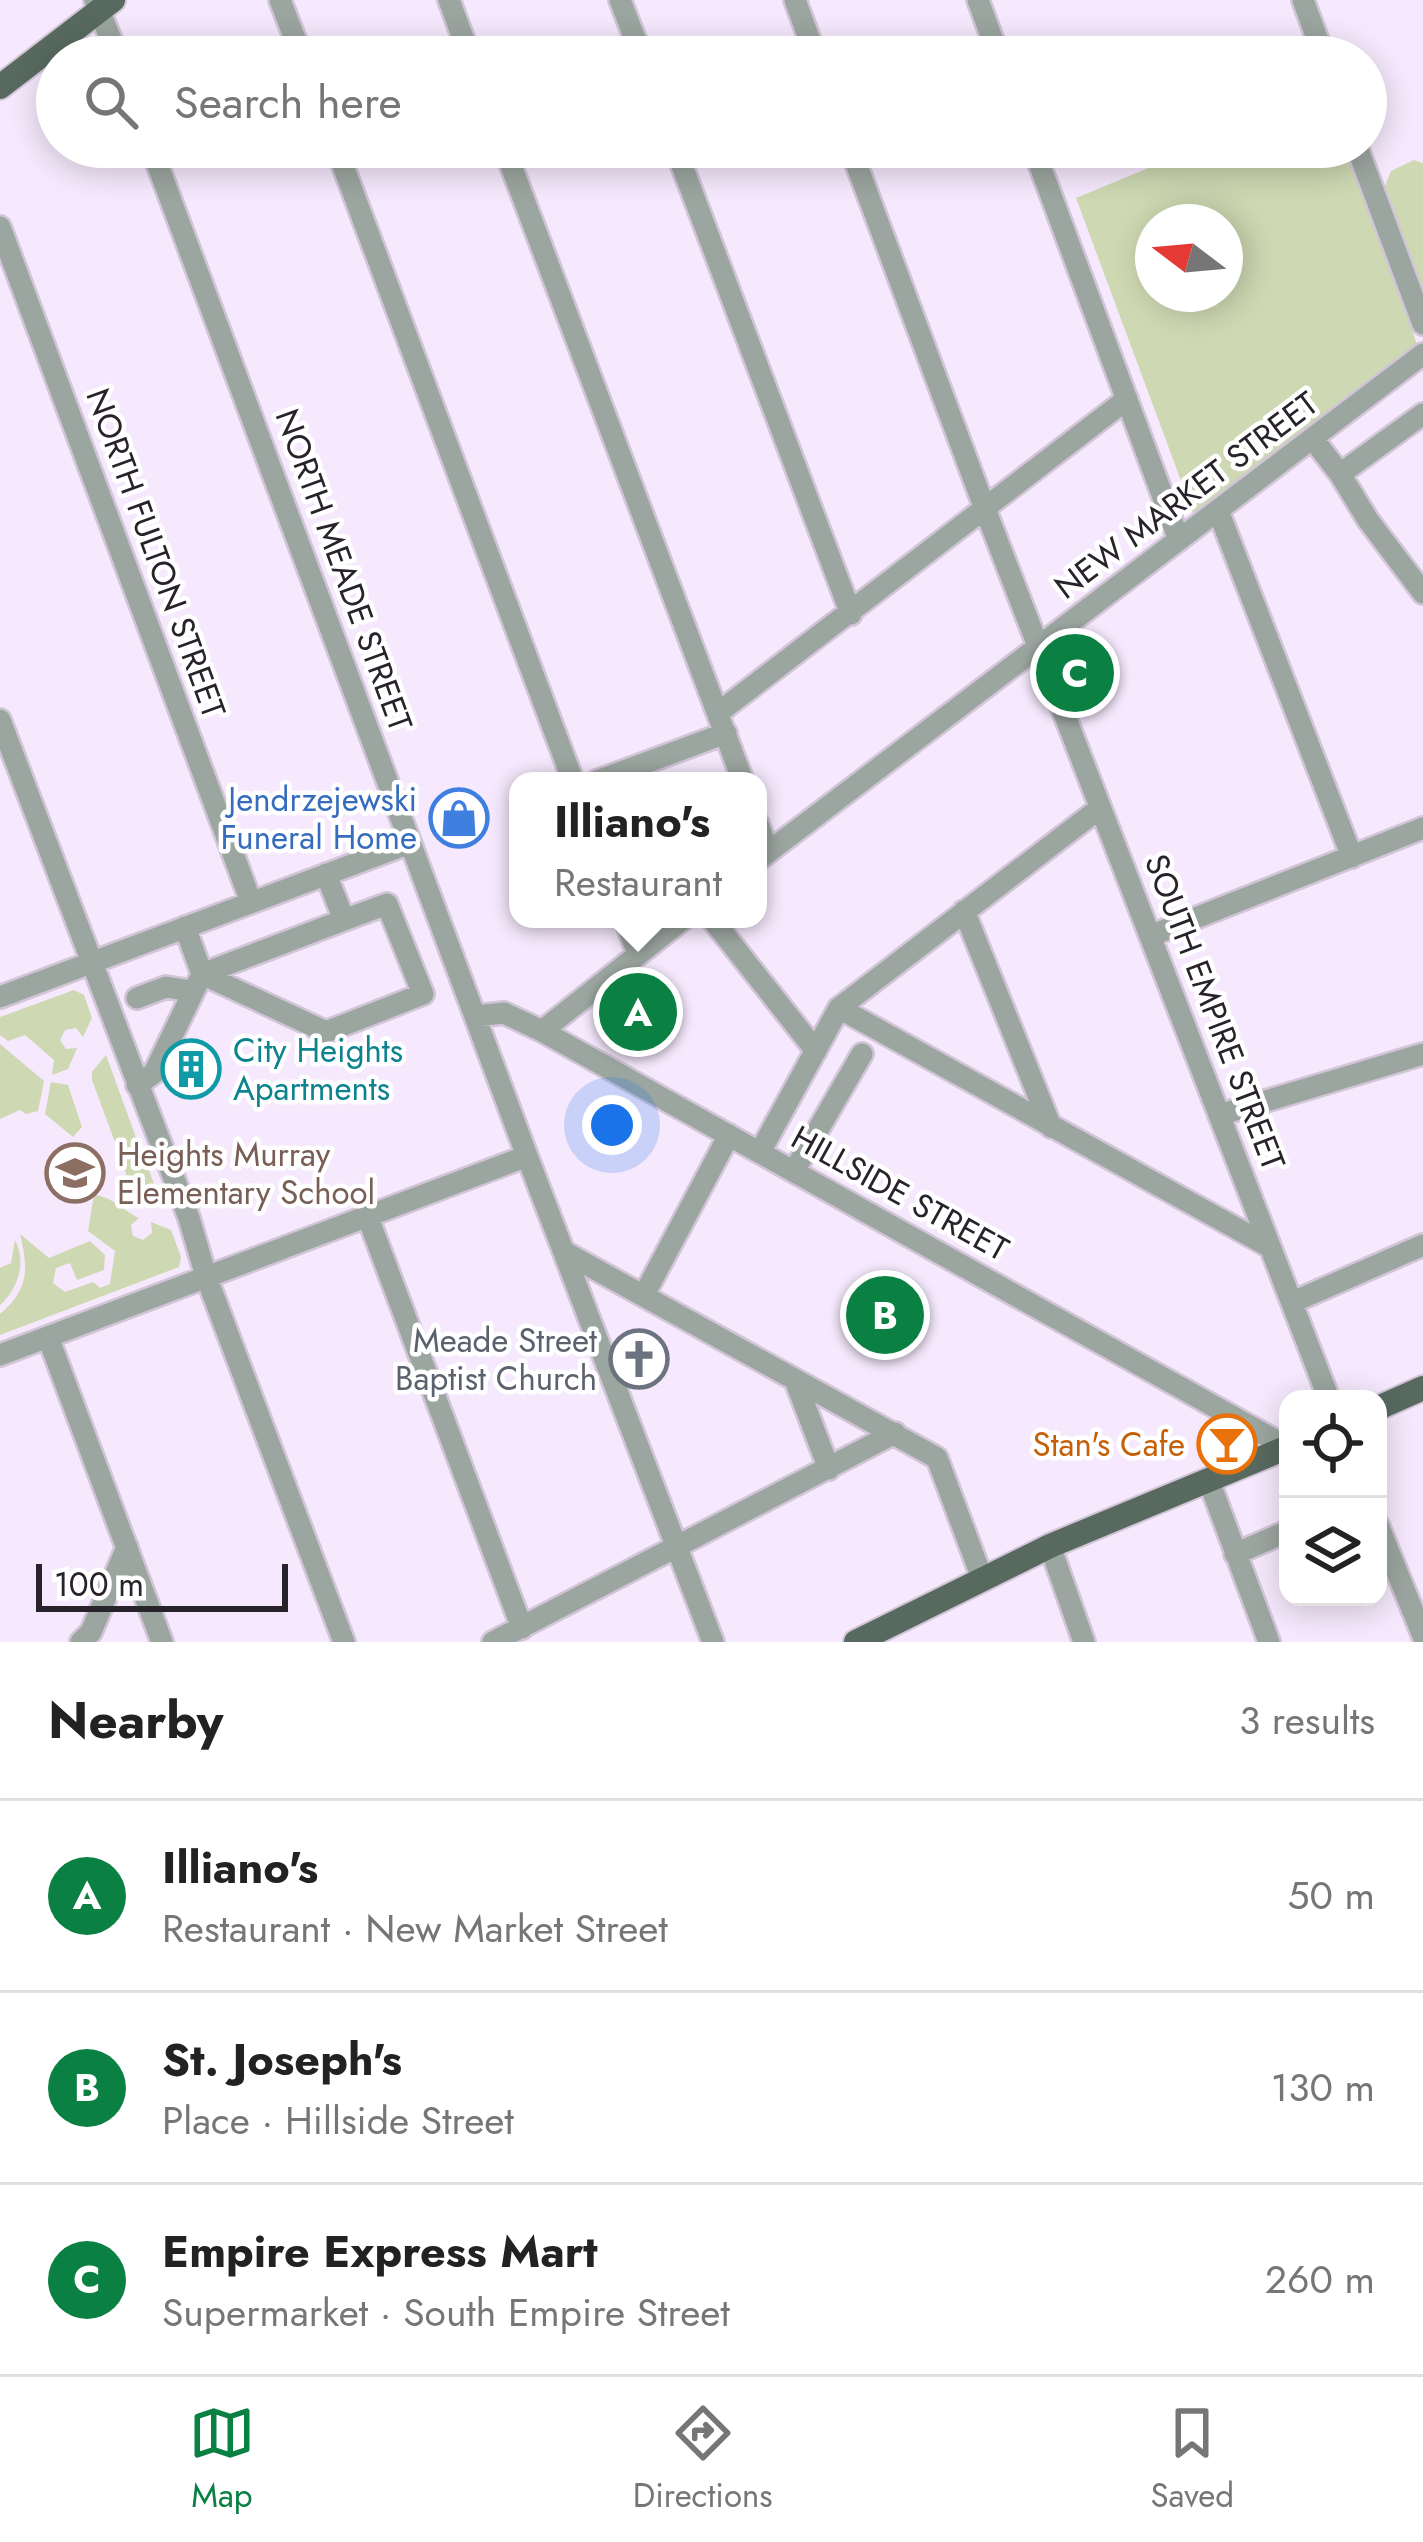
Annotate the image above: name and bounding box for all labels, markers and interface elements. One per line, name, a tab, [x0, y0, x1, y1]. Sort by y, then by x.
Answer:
search box	[36, 36, 1387, 168]
icon: search	[78, 69, 144, 135]
text: Search here	[174, 70, 402, 135]
north arrow	[1135, 204, 1243, 312]
street label: NEW MARKET STREET	[1045, 380, 1328, 610]
street label: NORTH FULTON STREET	[74, 382, 238, 725]
street label: NORTH MEADE STREET	[264, 402, 424, 738]
pin: C	[1036, 628, 1114, 718]
popup	[509, 772, 767, 928]
place label: Jendrzejewski Funeral Home	[220, 776, 417, 861]
shop icon: Jendrzejewski Funeral Home	[428, 787, 490, 849]
text: Illiano's	[554, 789, 710, 854]
street label: SOUTH EMPIRE STREET	[1133, 847, 1297, 1177]
text: Restaurant	[554, 854, 722, 911]
pin: A	[599, 967, 677, 1057]
place label: City Heights Apartments	[233, 1027, 403, 1112]
building icon: City Heights Apartments	[160, 1038, 222, 1100]
your location	[582, 1095, 642, 1155]
street label: HILLSIDE STREET	[783, 1114, 1018, 1272]
place label: Heights Murray Elementary School	[117, 1131, 375, 1216]
school or university icon: Heights Murray Elementary School	[44, 1142, 106, 1204]
pin: B	[846, 1270, 924, 1360]
place label: Meade Street Baptist Church	[395, 1317, 597, 1402]
church icon: Meade Street Baptist Church	[608, 1328, 670, 1390]
map controls	[1279, 1390, 1387, 1606]
button: locate	[1279, 1390, 1387, 1498]
bar icon: Stan's Cafe	[1196, 1413, 1258, 1475]
place label: Stan's Cafe	[1033, 1421, 1185, 1468]
button: layers	[1279, 1498, 1387, 1606]
scale bar	[36, 1558, 288, 1611]
text: 100 m	[54, 1561, 144, 1608]
text: Nearby	[48, 1683, 223, 1757]
text: 3 results	[1239, 1692, 1375, 1749]
text: Illiano's	[162, 1835, 318, 1900]
text: A	[73, 1867, 101, 1924]
text: 50 m	[1287, 1867, 1375, 1924]
text: Restaurant · New Market Street	[162, 1900, 668, 1957]
text: St. Joseph's	[162, 2027, 402, 2092]
text: B	[74, 2059, 100, 2116]
text: 130 m	[1271, 2059, 1375, 2116]
text: Place · Hillside Street	[162, 2092, 514, 2149]
text: Empire Express Mart	[162, 2219, 597, 2284]
text: C	[73, 2251, 101, 2308]
text: 260 m	[1265, 2251, 1375, 2308]
text: Supermarket · South Empire Street	[162, 2284, 730, 2341]
tab: Map	[189, 2400, 255, 2519]
tab: Directions	[633, 2400, 773, 2519]
tab: Saved	[1150, 2400, 1234, 2519]

